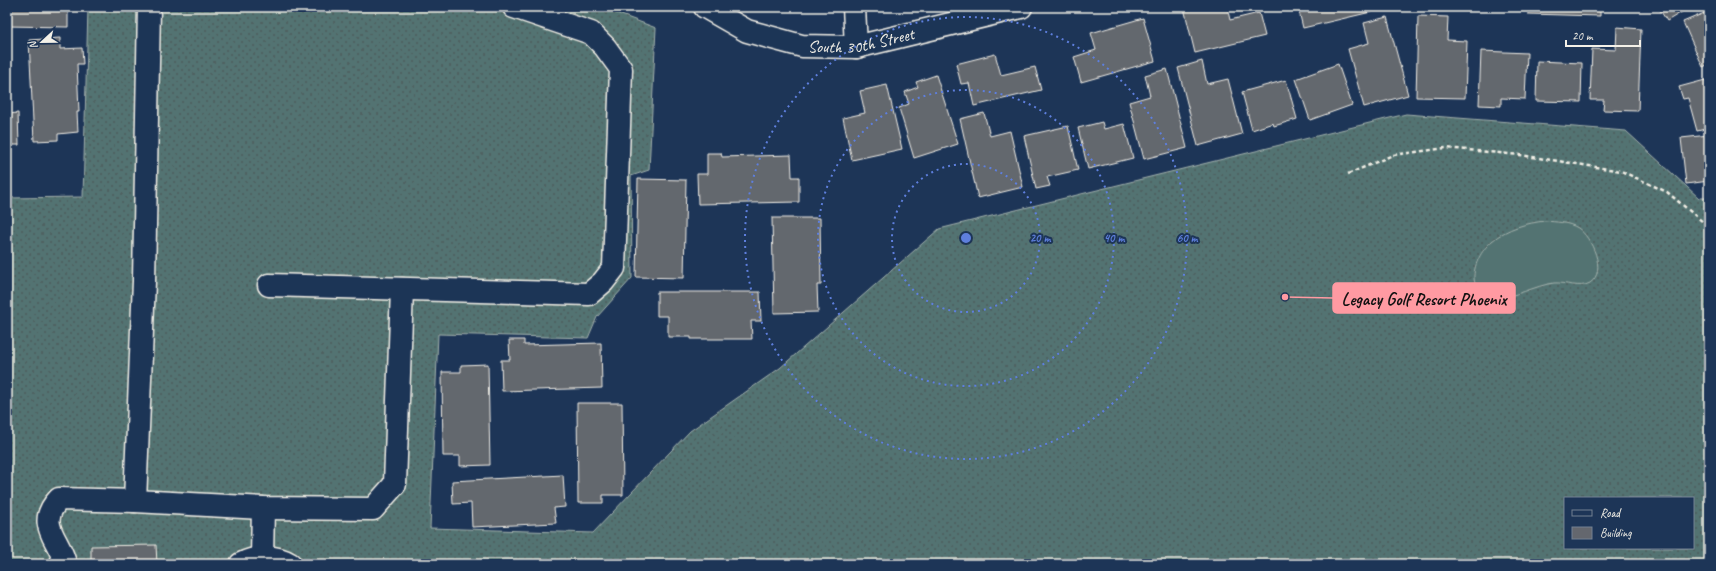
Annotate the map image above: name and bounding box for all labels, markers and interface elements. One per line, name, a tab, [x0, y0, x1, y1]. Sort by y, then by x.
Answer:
north arrow	[22, 22, 62, 62]
street label: South 30th Street	[808, 22, 918, 58]
scale bar	[1566, 22, 1640, 48]
text: 20 m	[1572, 28, 1594, 44]
text: N	[24, 38, 40, 52]
text: 20 m	[1030, 230, 1051, 246]
text: 40 m	[1104, 230, 1125, 246]
text: 60 m	[1177, 230, 1199, 246]
centre of rings	[959, 231, 973, 245]
callout: Legacy Golf Resort Phoenix	[1333, 283, 1515, 313]
text: Legacy Golf Resort Phoenix	[1342, 288, 1508, 310]
legend	[1564, 497, 1694, 549]
text: Road	[1600, 505, 1622, 521]
text: Building	[1600, 525, 1632, 541]

